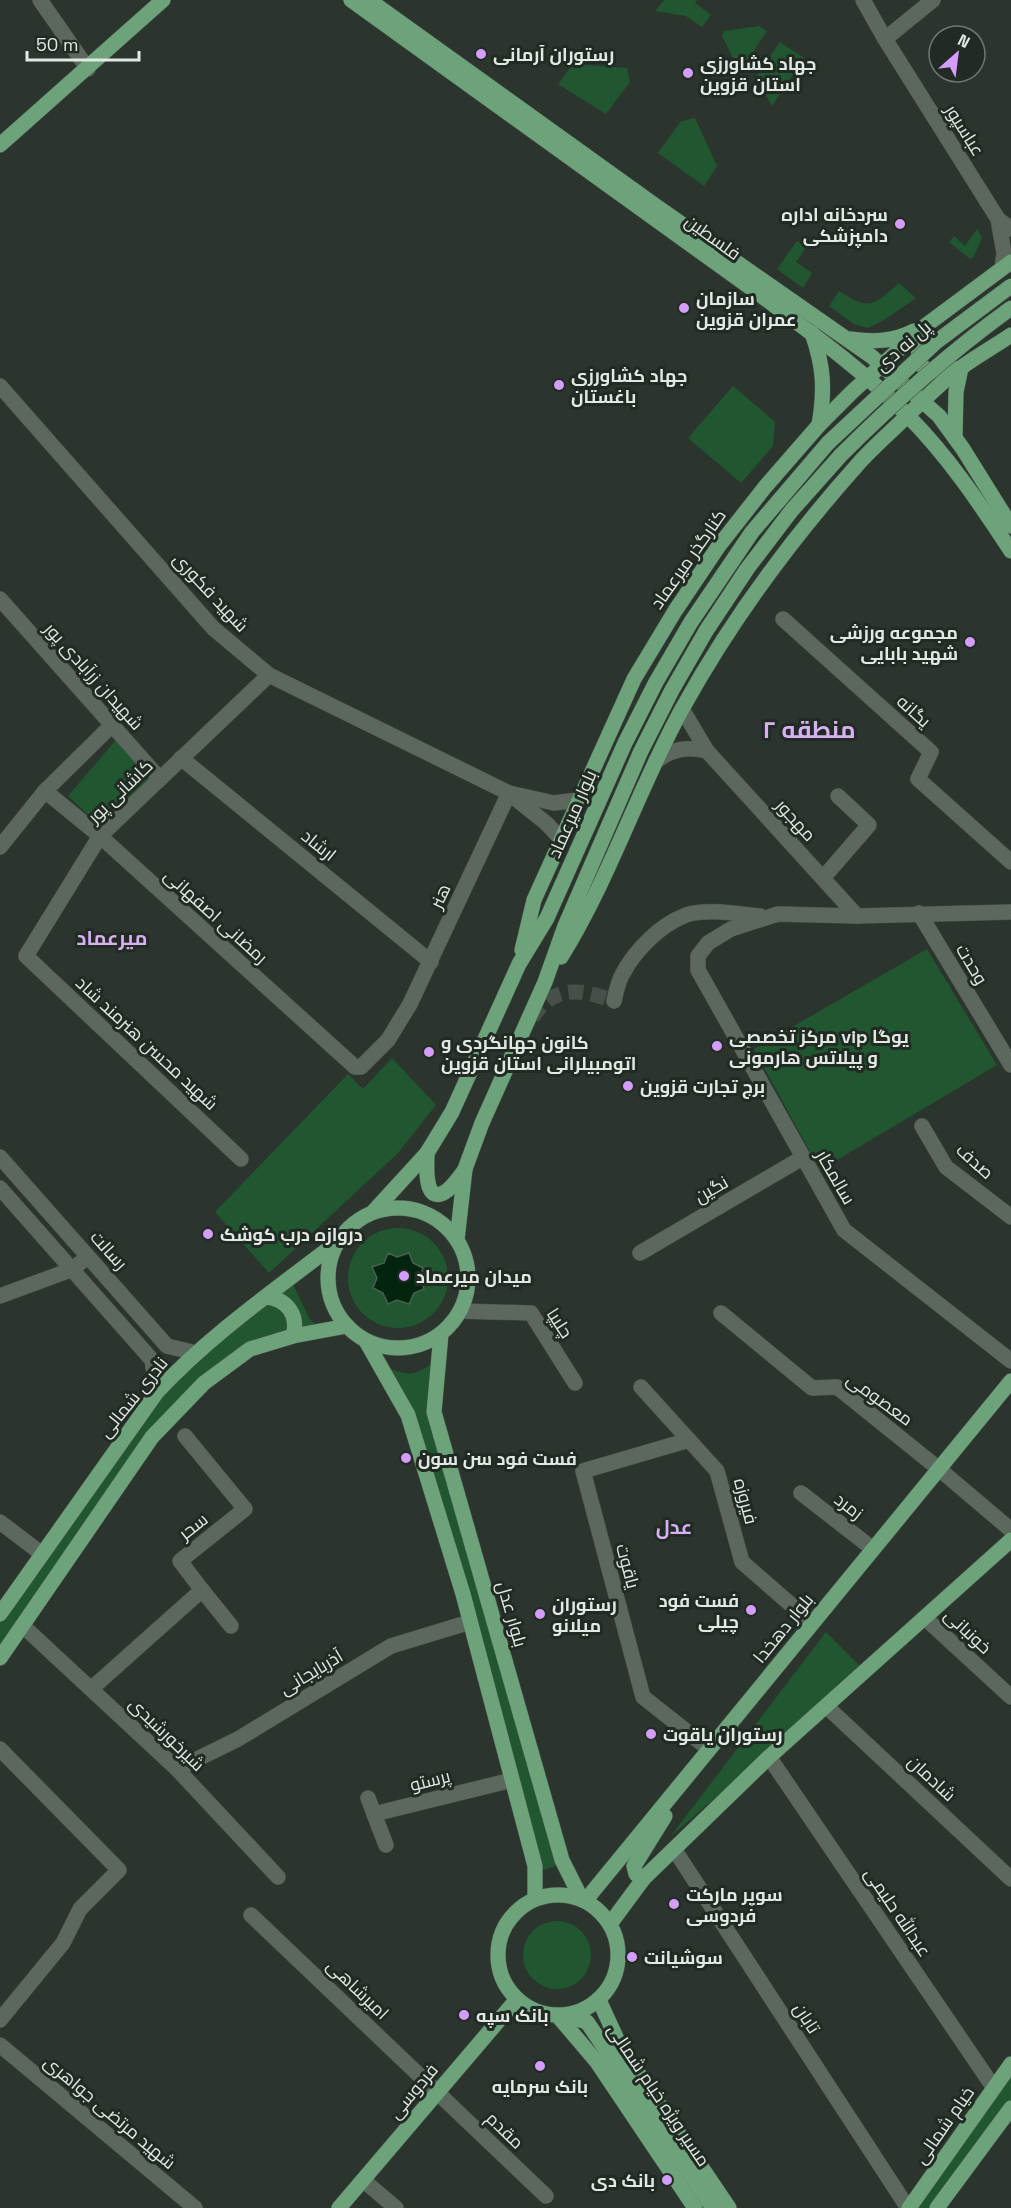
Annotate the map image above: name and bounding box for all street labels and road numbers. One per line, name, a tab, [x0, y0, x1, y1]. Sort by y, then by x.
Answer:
street label: عباسپور	[940, 99, 990, 160]
street label: فلسطین	[681, 209, 745, 265]
street label: پل نه دی	[870, 315, 937, 377]
street label: کنارگذر میرعماد	[645, 505, 731, 613]
street label: شهید فکوری	[168, 547, 254, 637]
street label: شهیدان زرآبادی پور	[38, 617, 148, 735]
street label: یگانه	[892, 690, 936, 732]
street label: کاشانی پور	[82, 754, 158, 829]
street label: بلوار میرعماد	[542, 766, 602, 862]
street label: مهجور	[770, 793, 821, 846]
street label: ارشاد	[297, 824, 341, 866]
street label: رمضانی اصفهانی	[160, 864, 272, 968]
street label: هنر	[424, 880, 456, 913]
street label: وحدت	[951, 939, 993, 989]
street label: شهید محسن هنرمند شاد	[71, 971, 223, 1115]
street label: صدف	[951, 1138, 999, 1184]
street label: سالمکار	[811, 1145, 861, 1208]
street label: نگین	[690, 1170, 732, 1208]
street label: رسالت	[86, 1226, 132, 1274]
street label: چلیپا	[541, 1304, 578, 1343]
street label: نادری شمالی	[93, 1352, 173, 1442]
street label: معصومی	[842, 1367, 918, 1431]
street label: فیروزه	[729, 1475, 763, 1527]
street label: زمرد	[830, 1488, 868, 1524]
street label: سحر	[173, 1507, 212, 1545]
street label: یاقوت	[611, 1541, 645, 1591]
street label: بلوار عدل	[492, 1579, 532, 1649]
street label: بلوار دهخدا	[748, 1588, 818, 1668]
street label: خونبانی	[939, 1603, 997, 1659]
street label: آذربایجانی	[275, 1644, 347, 1700]
street label: شیرخورشیدی	[124, 1692, 210, 1776]
street label: شادمان	[903, 1750, 961, 1806]
street label: پرستو	[407, 1764, 453, 1797]
street label: عبدالله حلیمی	[860, 1863, 936, 1961]
street label: امیرشاهی	[322, 1954, 394, 2024]
street label: تابان	[789, 1998, 826, 2038]
street label: مسیر ویژه خیام شمالی	[602, 2019, 715, 2171]
street label: شهید مرتضی جواهری	[39, 2050, 181, 2174]
street label: فردوسی	[383, 2058, 443, 2124]
street label: خیام شمالی	[909, 2082, 980, 2169]
street label: مقدم	[481, 2106, 529, 2154]

